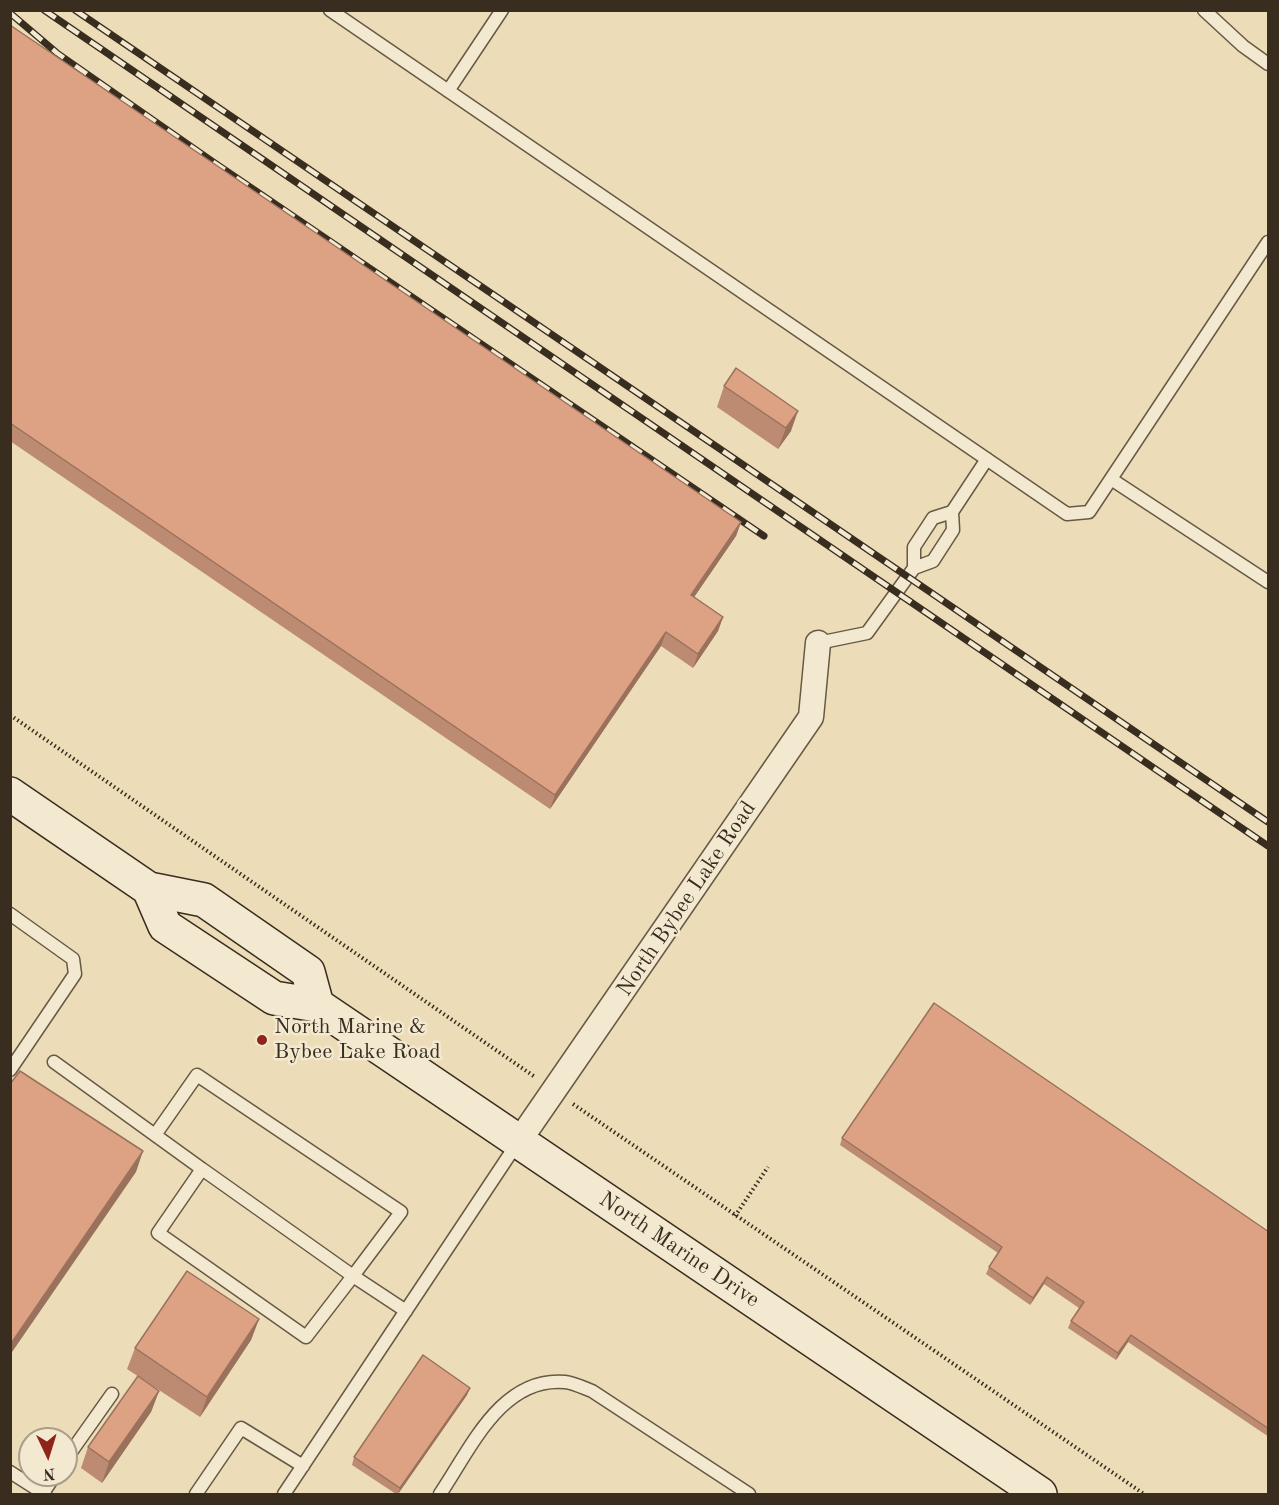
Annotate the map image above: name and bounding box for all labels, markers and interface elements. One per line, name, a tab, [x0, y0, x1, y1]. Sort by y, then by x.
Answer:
street label: North Bybee Lake Road	[612, 796, 762, 1002]
place label: North Marine & Bybee Lake Road	[274, 1014, 441, 1066]
marker: North Marine & Bybee Lake Road	[255, 1033, 269, 1047]
street label: North Marine Drive	[594, 1187, 764, 1313]
north arrow	[18, 1427, 78, 1487]
text: N	[42, 1465, 56, 1481]

